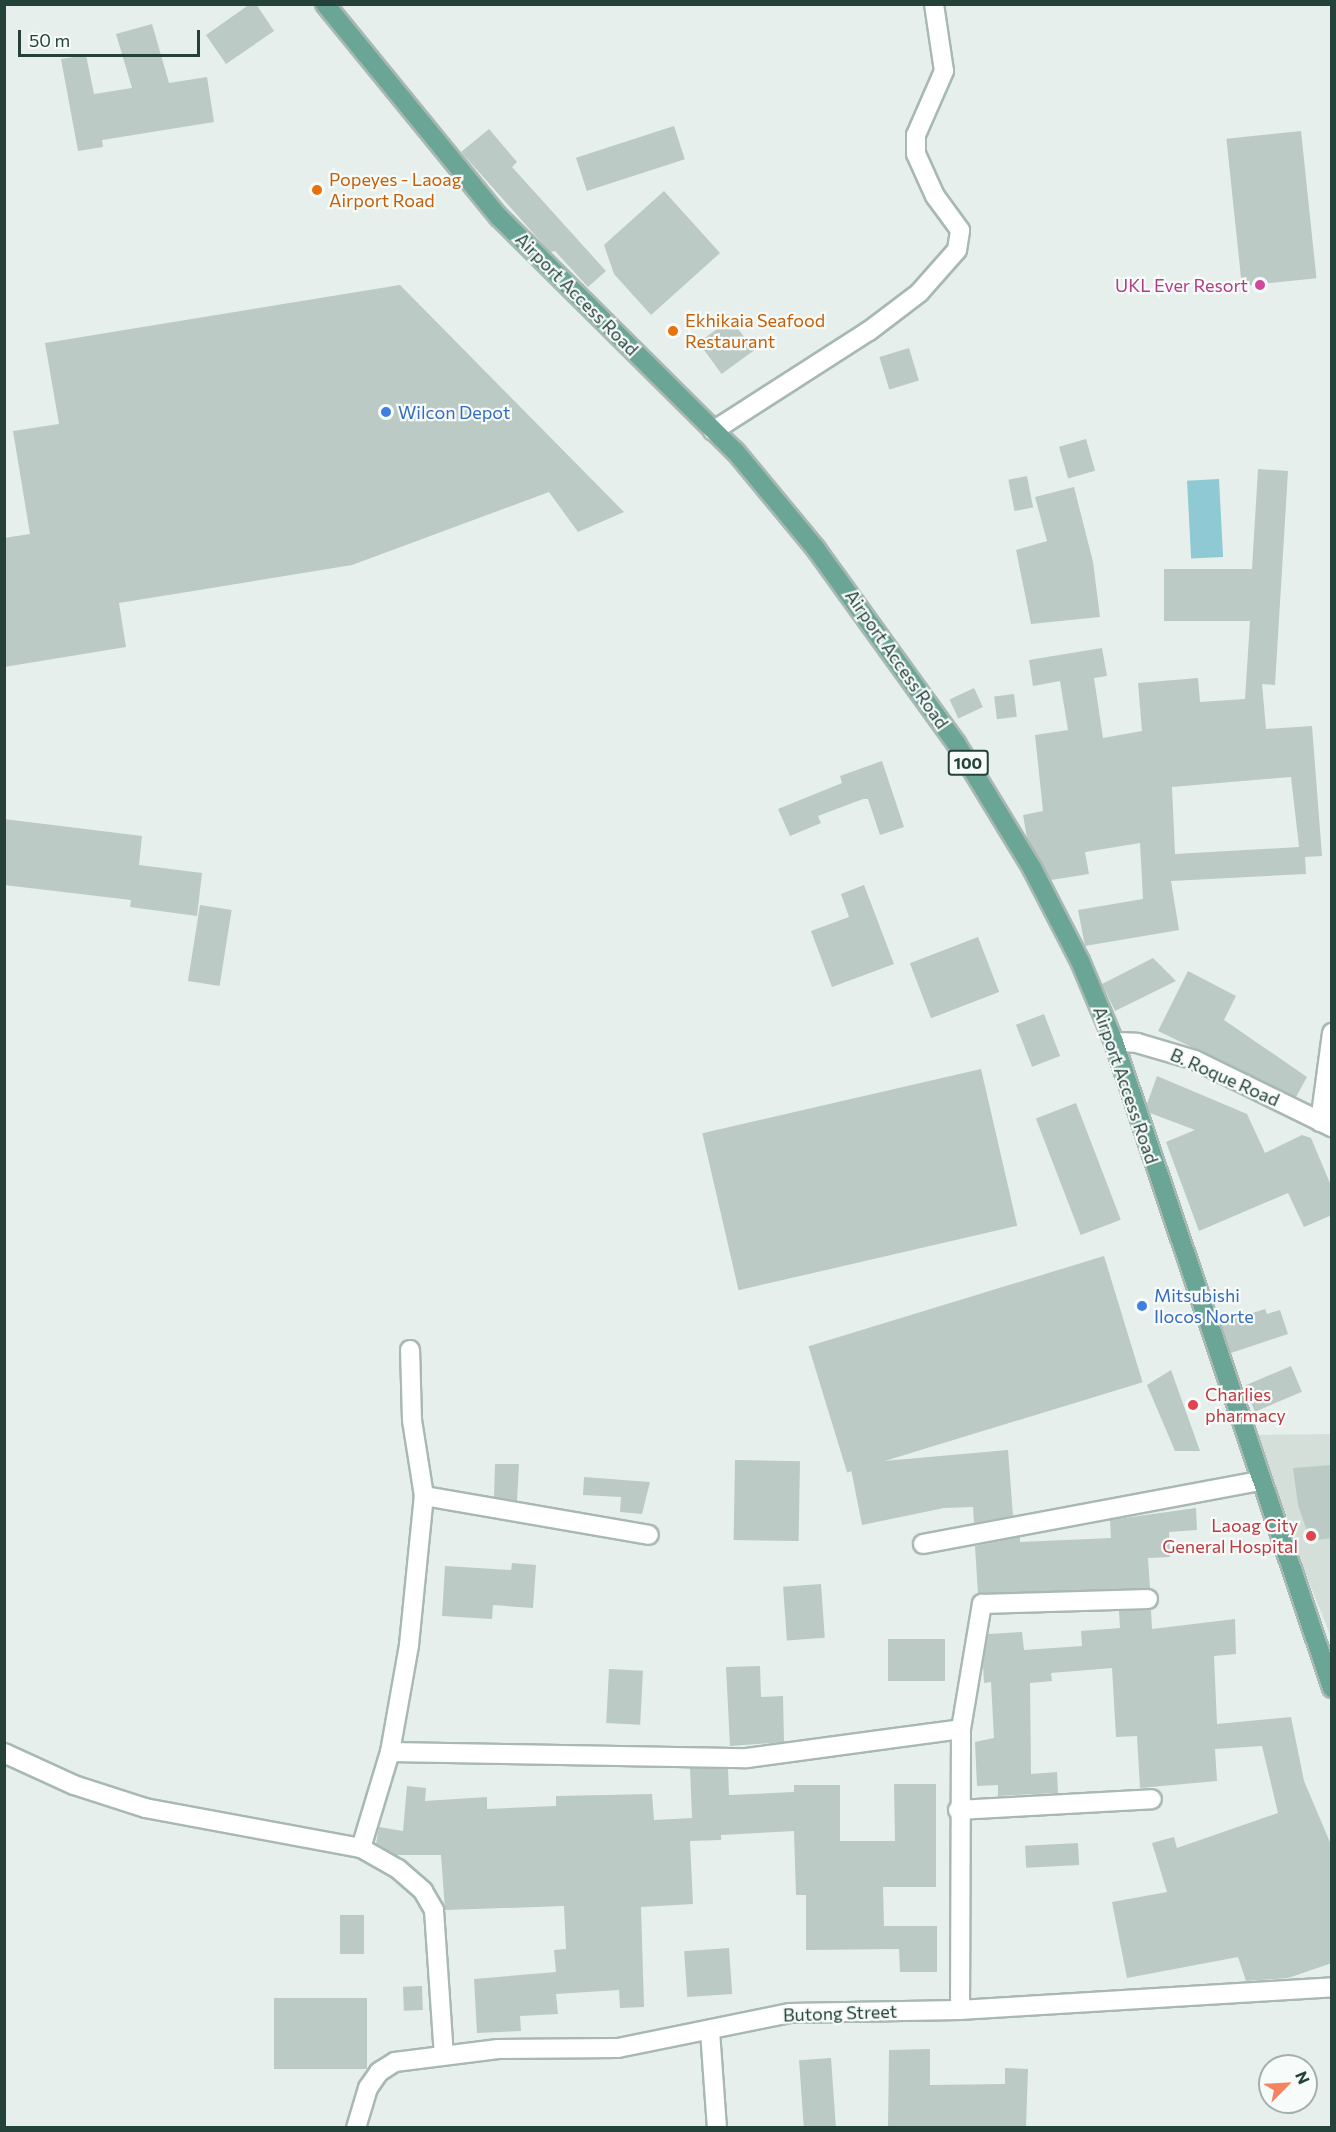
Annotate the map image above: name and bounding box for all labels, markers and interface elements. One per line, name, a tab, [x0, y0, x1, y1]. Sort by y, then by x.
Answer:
scale bar	[21, 18, 202, 56]
text: 50 m	[29, 29, 70, 51]
place label: Popeyes - Laoag Airport Road	[329, 169, 461, 212]
marker: Popeyes - Laoag Airport Road	[310, 183, 324, 197]
street label: Airport Access Road	[511, 228, 643, 360]
place label: UKL Ever Resort	[1115, 274, 1248, 296]
marker: UKL Ever Resort	[1253, 278, 1267, 292]
place label: Ekhikaia Seafood Restaurant	[685, 310, 825, 352]
marker: Ekhikaia Seafood Restaurant	[666, 324, 680, 338]
place label: Wilcon Depot	[398, 401, 510, 423]
marker: Wilcon Depot	[379, 405, 393, 419]
street label: Airport Access Road	[841, 585, 953, 733]
road number: 100	[947, 750, 989, 776]
street label: Airport Access Road	[1089, 1004, 1163, 1166]
street label: B. Roque Road	[1167, 1043, 1283, 1111]
place label: Mitsubishi Ilocos Norte	[1154, 1285, 1254, 1328]
marker: Mitsubishi Ilocos Norte	[1135, 1299, 1149, 1313]
place label: Charlies pharmacy	[1205, 1384, 1286, 1426]
marker: Charlies pharmacy	[1186, 1398, 1200, 1412]
place label: Laoag City General Hospital	[1162, 1515, 1298, 1558]
marker: Laoag City General Hospital	[1302, 1527, 1320, 1545]
street label: Butong Street	[783, 2000, 897, 2026]
north arrow	[1258, 2054, 1318, 2114]
text: N	[1292, 2068, 1314, 2087]

